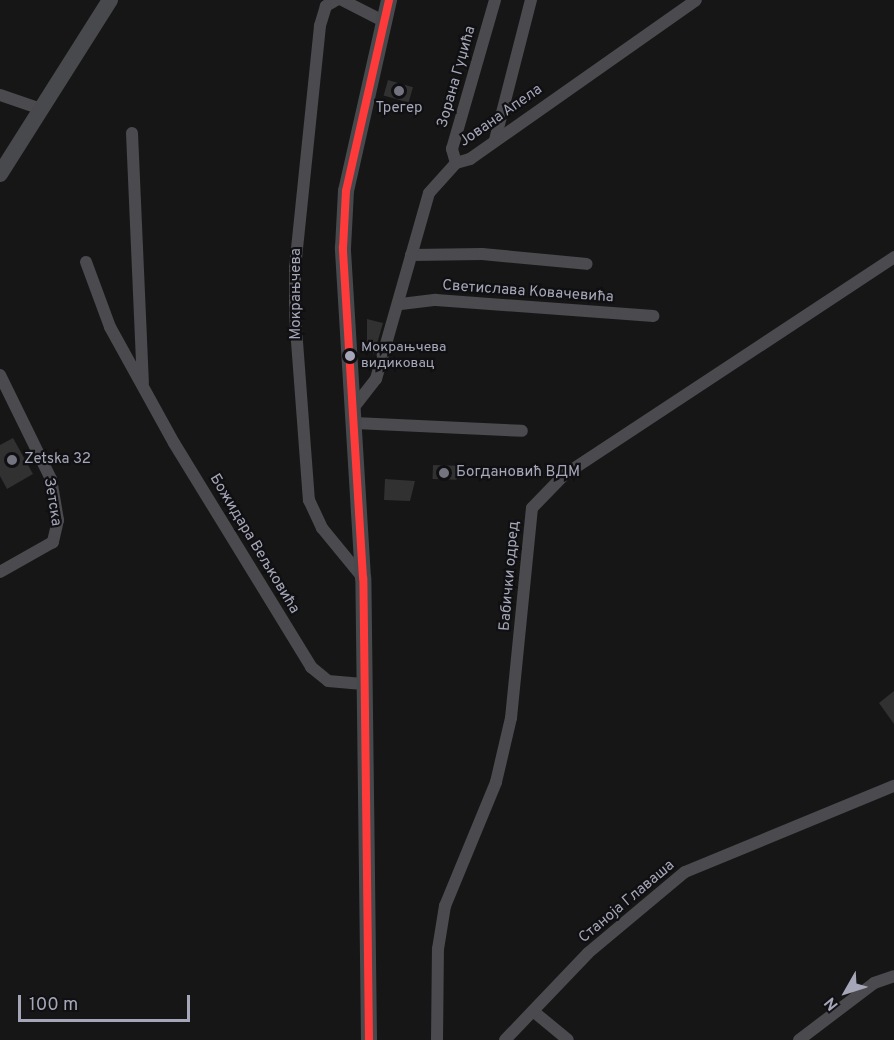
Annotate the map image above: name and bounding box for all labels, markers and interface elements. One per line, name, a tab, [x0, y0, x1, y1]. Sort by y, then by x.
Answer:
street label: Зорана Гуџића	[434, 24, 480, 130]
street label: Јована Апела	[456, 81, 546, 151]
marker: Трегер	[392, 84, 406, 98]
place label: Трегер	[375, 100, 423, 118]
street label: Мокрањчева	[288, 248, 306, 340]
street label: Светислава Ковачевића	[442, 277, 614, 307]
place label: Мокрањчева видиковац	[361, 340, 446, 372]
marker: Мокрањчева видиковац	[344, 350, 356, 362]
place label: Zetska 32	[24, 451, 91, 469]
marker: Zetska 32	[5, 453, 19, 467]
place label: Богдановић ВДМ	[456, 464, 580, 482]
marker: Богдановић ВДМ	[437, 466, 451, 480]
street label: Божидара Вељковића	[205, 471, 303, 617]
street label: Зетска	[39, 477, 65, 527]
street label: Бабички одред	[496, 520, 524, 632]
street label: Станоја Главаша	[576, 857, 678, 947]
north arrow	[816, 962, 876, 1022]
scale bar	[21, 983, 194, 1021]
text: N	[821, 993, 843, 1014]
text: 100 m	[29, 994, 78, 1017]

